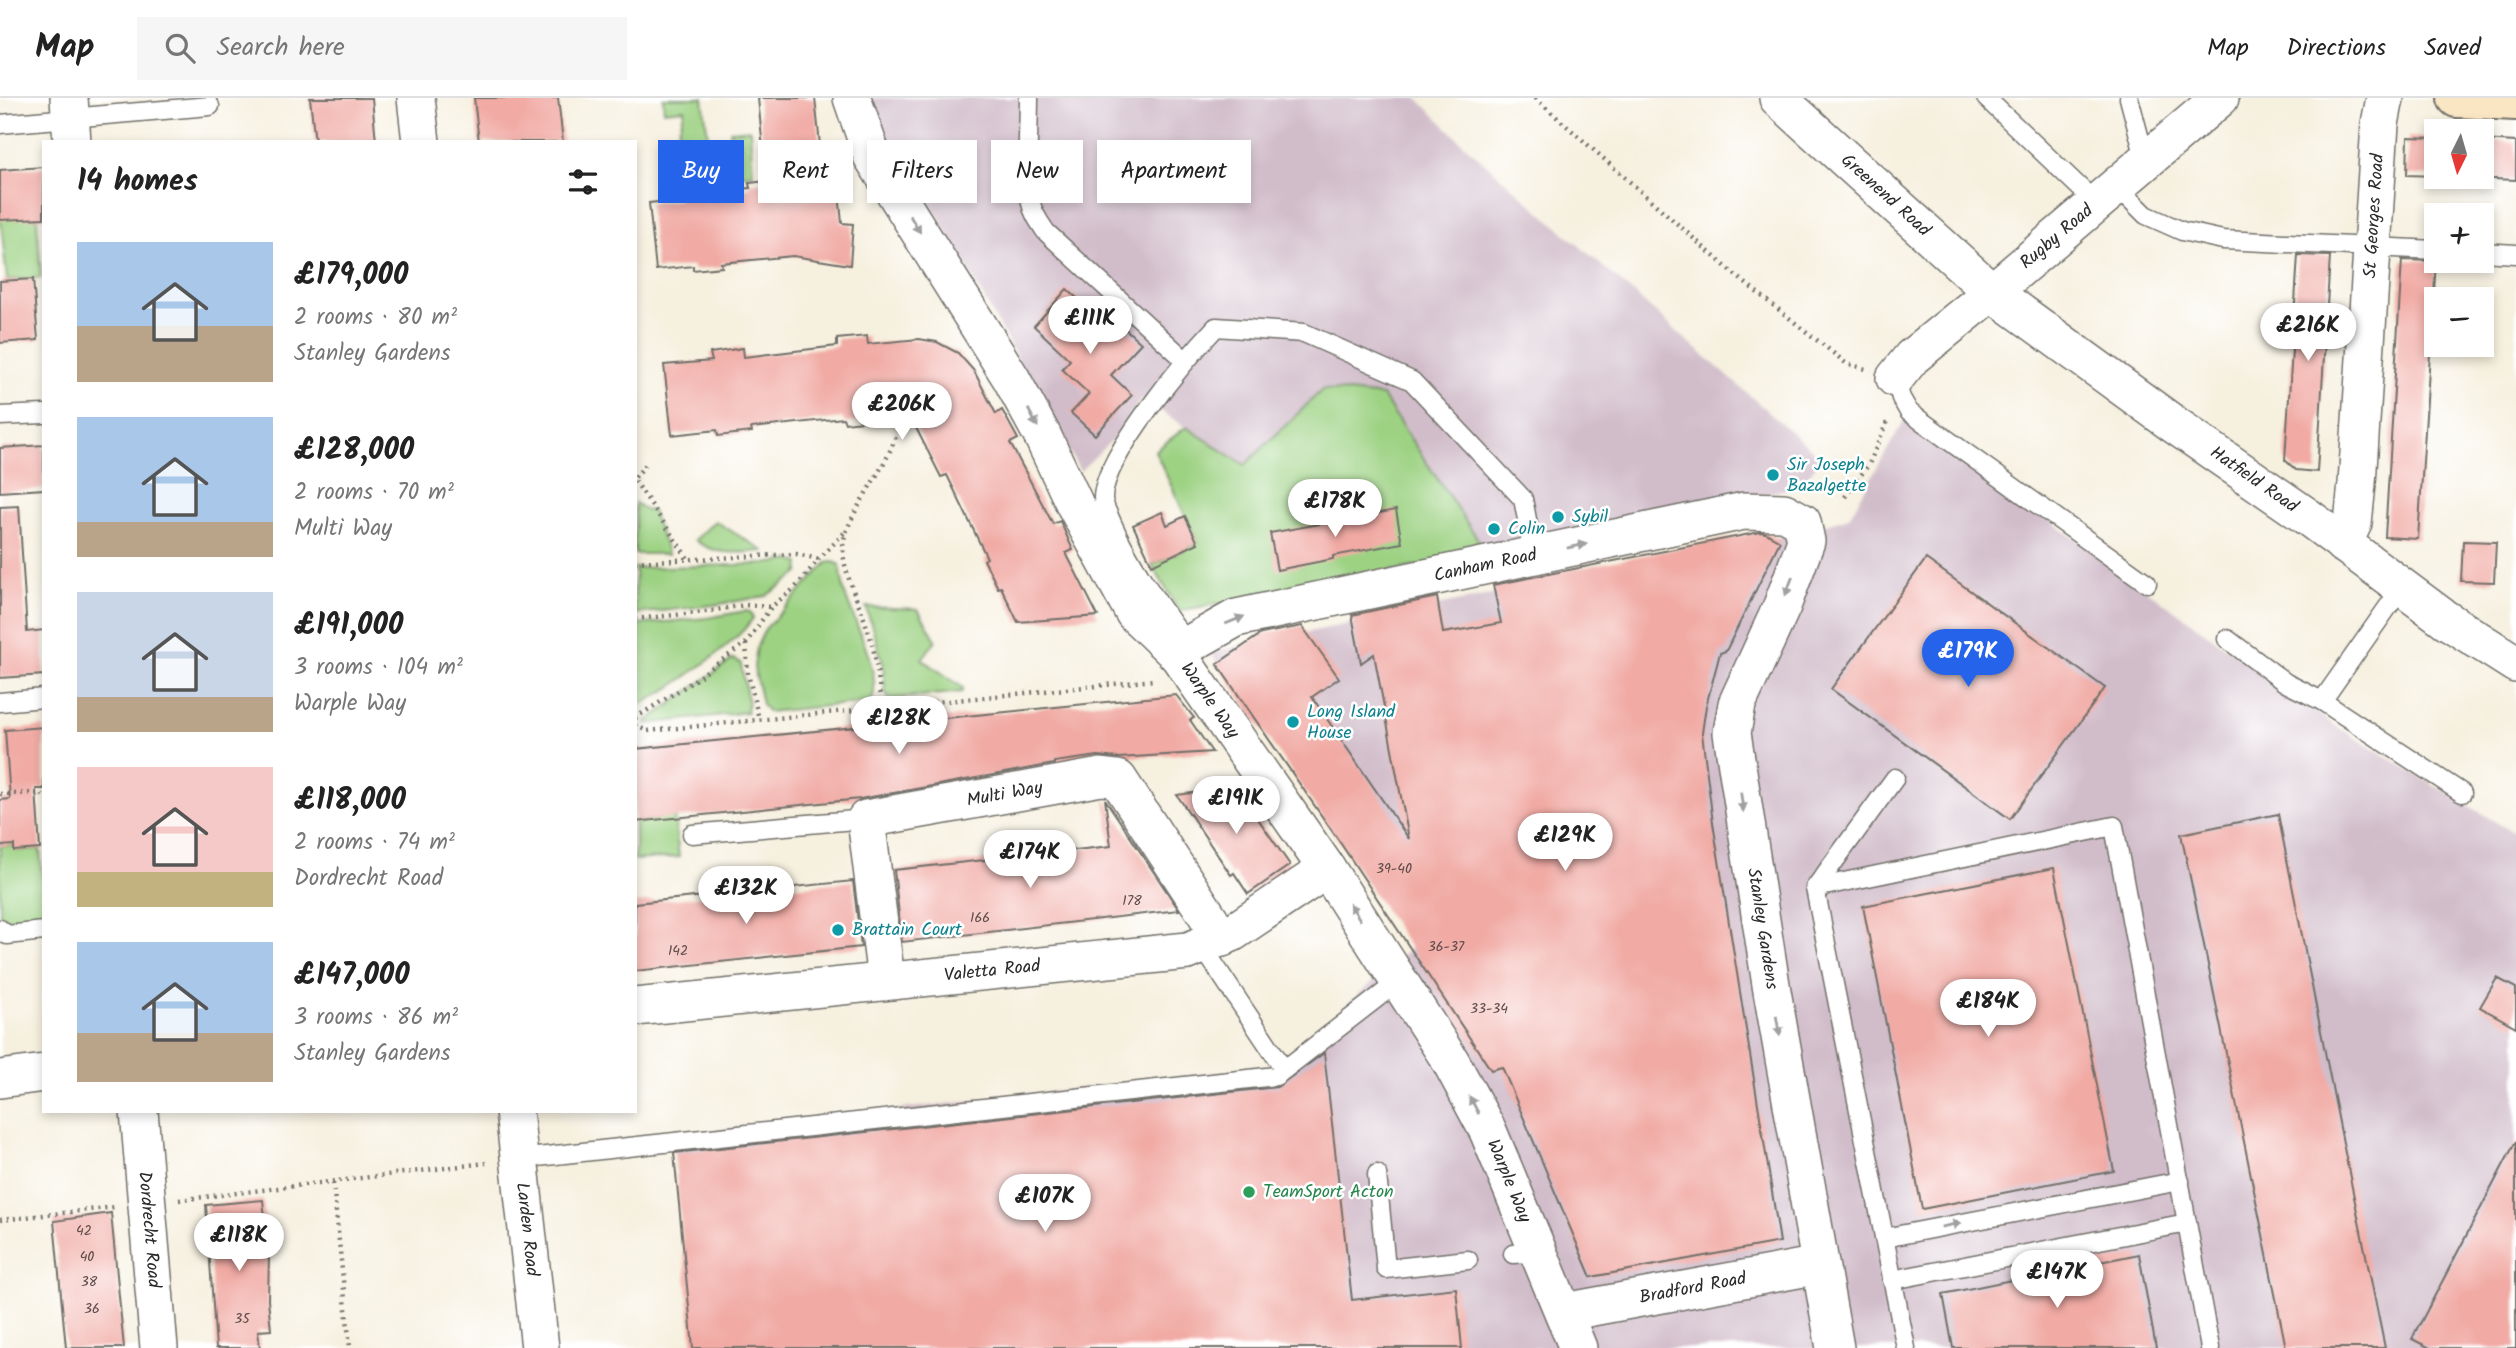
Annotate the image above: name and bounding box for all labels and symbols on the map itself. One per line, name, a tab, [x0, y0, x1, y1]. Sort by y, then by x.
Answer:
north arrow	[2424, 119, 2494, 189]
street label: Greenend Road	[1834, 147, 1938, 245]
street label: St Georges Road	[2356, 152, 2393, 279]
street label: Rugby Road	[2013, 196, 2101, 277]
one-way arrow	[908, 215, 922, 233]
pin: £111K	[1041, 296, 1139, 356]
pin: £216K	[2259, 303, 2357, 363]
pin: £206K	[853, 382, 951, 442]
one-way arrow	[1027, 409, 1039, 428]
street label: Hatfield Road	[2204, 439, 2305, 521]
place label: Sir Joseph Bazalgette	[1787, 451, 1866, 501]
marker: Sir Joseph Bazalgette	[1765, 467, 1781, 483]
pin: £178K	[1286, 480, 1384, 539]
place label: Sybil	[1572, 503, 1609, 532]
marker: Sybil	[1550, 509, 1566, 525]
place label: Colin	[1508, 515, 1545, 544]
marker: Colin	[1486, 521, 1502, 537]
street label: Canham Road	[1431, 540, 1540, 590]
one-way arrow	[1566, 540, 1588, 551]
one-way arrow	[1783, 576, 1794, 597]
one-way arrow	[1225, 615, 1246, 626]
pin: £179K	[1919, 630, 2017, 689]
street label: Warple Way	[1173, 656, 1247, 745]
pin: £128K	[850, 696, 948, 756]
place label: Long Island House	[1307, 698, 1396, 748]
marker: Long Island House	[1285, 714, 1301, 730]
street label: Multi Way	[964, 773, 1045, 815]
pin: £191K	[1187, 776, 1285, 836]
one-way arrow	[1737, 791, 1748, 813]
pin: £129K	[1516, 814, 1614, 873]
pin: £174K	[981, 830, 1079, 890]
house number: 39-40	[1376, 858, 1412, 880]
pin: £132K	[697, 866, 795, 926]
street label: Stanley Gardens	[1739, 866, 1786, 992]
house number: 178	[1122, 890, 1142, 912]
one-way arrow	[1348, 902, 1361, 922]
house number: 166	[970, 907, 990, 929]
place label: Brattain Court	[852, 916, 963, 945]
marker: Brattain Court	[830, 922, 846, 938]
house number: 36-37	[1428, 936, 1465, 958]
house number: 142	[668, 940, 688, 962]
street label: Valetta Road	[943, 951, 1043, 990]
pin: £184K	[1939, 979, 2037, 1039]
house number: 33-34	[1470, 998, 1508, 1020]
one-way arrow	[1773, 1016, 1784, 1038]
one-way arrow	[1468, 1095, 1480, 1115]
street label: Warple Way	[1479, 1135, 1539, 1228]
street label: Dordrecht Road	[130, 1170, 168, 1290]
pin: £107K	[996, 1174, 1094, 1234]
place label: TeamSport Acton	[1263, 1178, 1394, 1207]
street label: Larden Road	[507, 1181, 547, 1279]
marker: TeamSport Acton	[1241, 1184, 1257, 1200]
pin: £118K	[190, 1214, 288, 1273]
one-way arrow	[1941, 1219, 1963, 1230]
house number: 42	[76, 1220, 92, 1242]
house number: 40	[80, 1246, 94, 1268]
pin: £147K	[2008, 1250, 2106, 1310]
street label: Bradford Road	[1637, 1264, 1750, 1312]
house number: 38	[81, 1271, 98, 1293]
house number: 36	[84, 1298, 100, 1320]
house number: 35	[234, 1308, 251, 1330]

